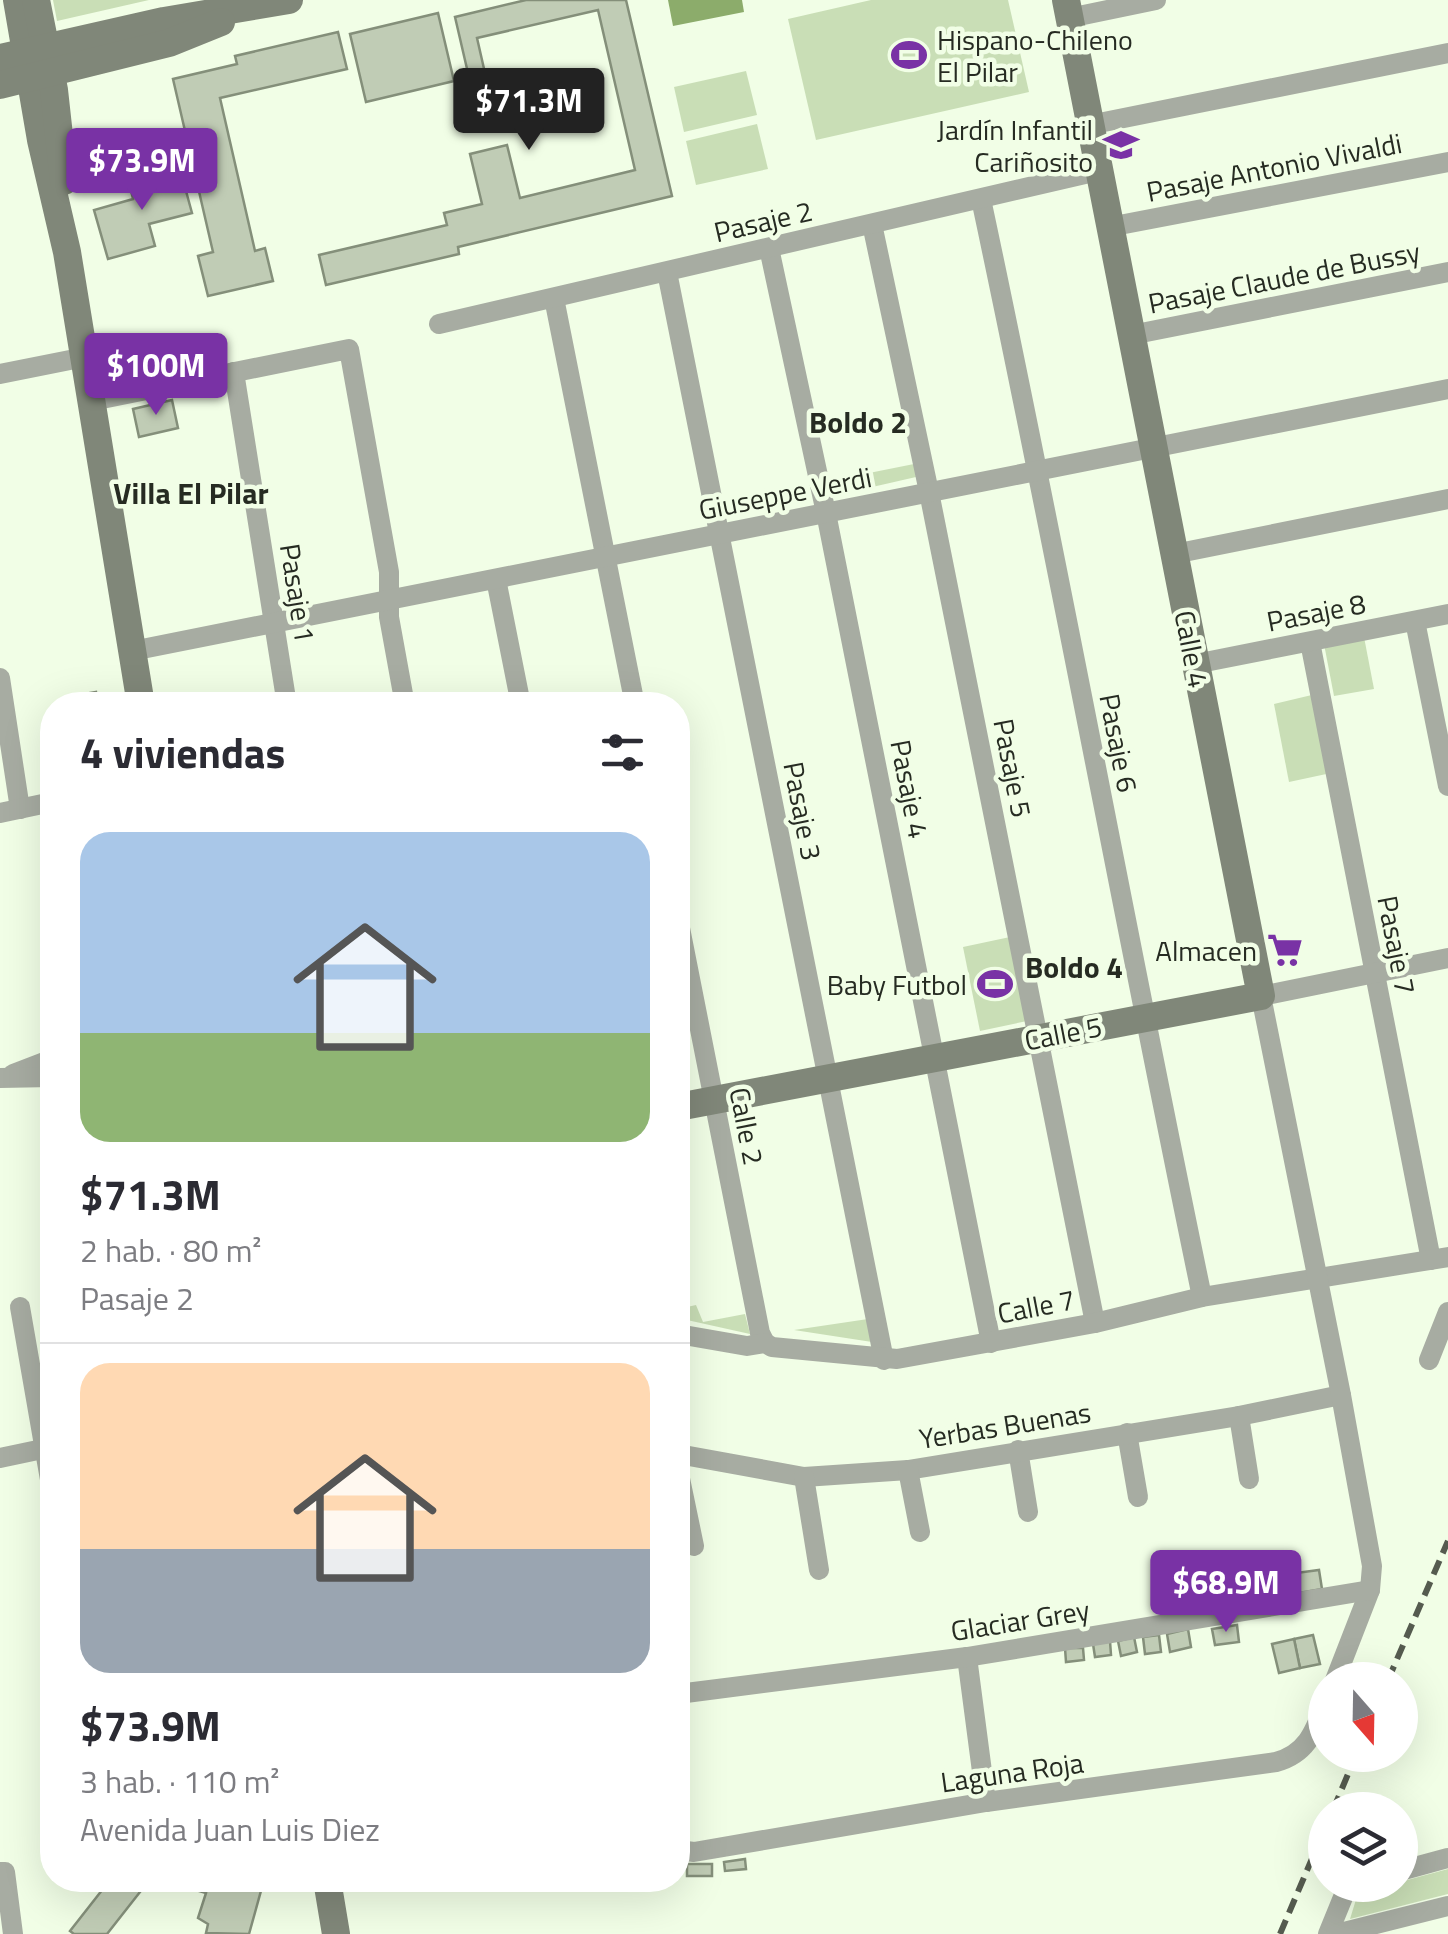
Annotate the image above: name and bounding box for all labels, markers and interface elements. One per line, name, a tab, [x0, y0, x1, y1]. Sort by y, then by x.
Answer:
place label: Hispano-Chileno El Pilar	[937, 18, 1133, 93]
sports icon: Hispano-Chileno El Pilar	[890, 36, 928, 74]
pin: $71.3M	[448, 68, 610, 153]
text: $71.3M	[475, 76, 583, 124]
place label: Jardín Infantil Cariñosito	[937, 108, 1093, 183]
street label: Pasaje Antonio Vivaldi	[1143, 121, 1405, 213]
school or university icon: Jardín Infantil Cariñosito	[1102, 126, 1140, 164]
pin: $73.9M	[61, 128, 223, 213]
text: $73.9M	[88, 136, 196, 184]
street label: Pasaje 2	[710, 189, 816, 253]
street label: Pasaje Claude de Bussy	[1144, 230, 1424, 324]
pin: $100M	[86, 333, 226, 418]
text: $100M	[106, 341, 206, 389]
district label: Boldo 2	[809, 399, 907, 445]
street label: Giuseppe Verdi	[695, 455, 875, 531]
district label: Villa El Pilar	[113, 470, 269, 516]
street label: Pasaje 1	[269, 540, 327, 646]
street label: Pasaje 8	[1263, 581, 1369, 643]
street label: Calle 4	[1163, 607, 1221, 691]
street label: Pasaje 6	[1088, 690, 1150, 796]
street label: Pasaje 5	[982, 715, 1044, 821]
text: 4 viviendas	[80, 720, 285, 784]
icon: filters	[595, 725, 650, 780]
street label: Pasaje 4	[879, 736, 941, 842]
street label: Pasaje 3	[772, 758, 834, 864]
street label: Pasaje 7	[1366, 892, 1428, 998]
icon: home	[275, 897, 455, 1077]
place label: Almacen	[1155, 929, 1257, 972]
supermarket icon: Almacen	[1266, 931, 1304, 969]
district label: Boldo 4	[1025, 944, 1123, 990]
place label: Baby Futbol	[827, 963, 967, 1006]
sports icon: Baby Futbol	[976, 965, 1014, 1003]
street label: Calle 5	[1021, 1004, 1105, 1062]
street label: Calle 2	[718, 1084, 776, 1168]
text: $71.3M	[80, 1162, 221, 1226]
text: 2 hab. · 80 m²	[80, 1226, 262, 1274]
text: Pasaje 2	[80, 1274, 194, 1322]
street label: Calle 7	[994, 1277, 1078, 1335]
street label: Yerbas Buenas	[916, 1390, 1094, 1460]
icon: home	[275, 1428, 455, 1608]
pin: $68.9M	[1145, 1550, 1307, 1635]
text: $68.9M	[1172, 1558, 1280, 1606]
street label: Glaciar Grey	[947, 1588, 1093, 1652]
north arrow	[1308, 1662, 1418, 1772]
map controls	[1308, 1662, 1418, 1902]
text: $73.9M	[80, 1693, 221, 1757]
street label: Laguna Roja	[938, 1741, 1086, 1803]
text: 3 hab. · 110 m²	[80, 1757, 279, 1805]
button: layers	[1308, 1792, 1418, 1902]
text: Avenida Juan Luis Diez	[80, 1805, 380, 1853]

